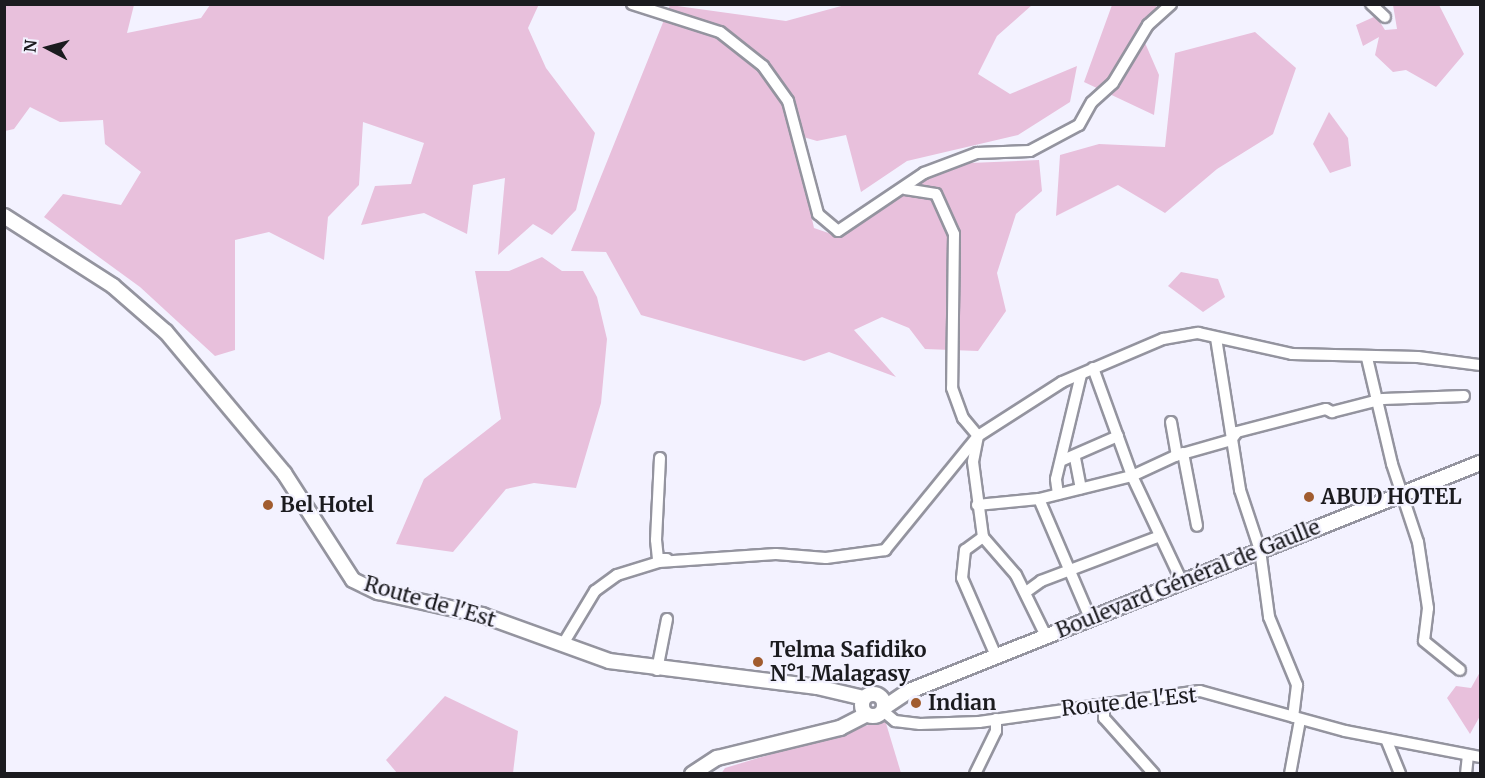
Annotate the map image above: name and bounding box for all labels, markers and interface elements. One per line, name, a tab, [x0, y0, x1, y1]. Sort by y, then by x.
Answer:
north arrow	[18, 18, 78, 78]
text: N	[19, 39, 41, 53]
place label: ABUD HOTEL	[1321, 484, 1462, 510]
marker: ABUD HOTEL	[1302, 490, 1316, 504]
place label: Bel Hotel	[280, 492, 374, 518]
marker: Bel Hotel	[261, 498, 275, 512]
street label: Boulevard Général de Gaulle	[1052, 514, 1324, 644]
street label: Route de l'Est	[361, 571, 499, 633]
place label: Telma Safidiko N°1 Malagasy	[770, 637, 927, 687]
marker: Telma Safidiko N°1 Malagasy	[751, 655, 765, 669]
street label: Route de l'Est	[1060, 682, 1198, 722]
place label: Indian	[928, 690, 996, 716]
marker: Indian	[909, 696, 923, 710]

